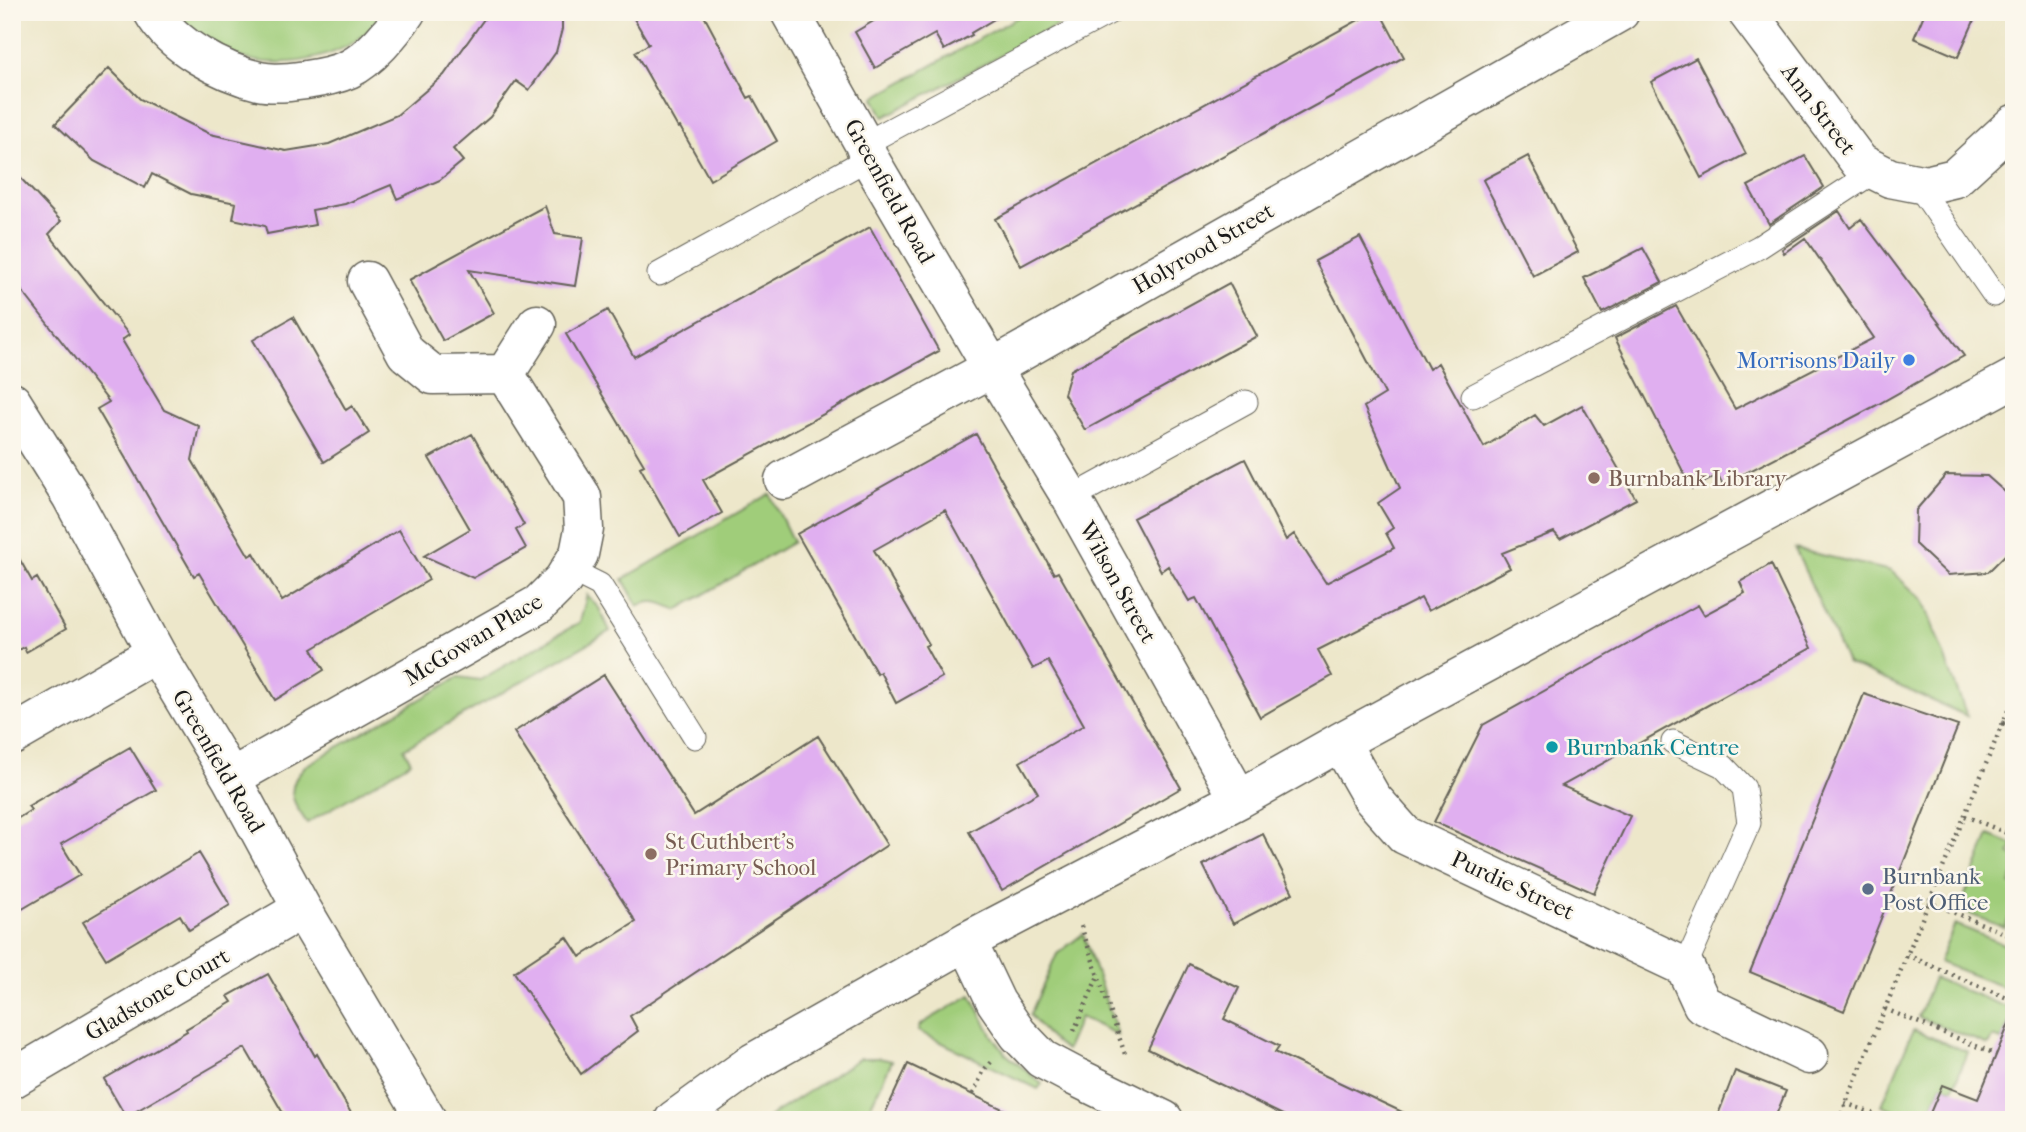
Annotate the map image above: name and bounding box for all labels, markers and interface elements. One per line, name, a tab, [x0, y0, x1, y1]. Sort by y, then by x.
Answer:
street label: Ann Street	[1775, 58, 1862, 160]
street label: Greenfield Road	[839, 114, 941, 269]
street label: Holyrood Street	[1128, 197, 1279, 300]
place label: Morrisons Daily	[1736, 347, 1896, 374]
marker: Morrisons Daily	[1901, 352, 1917, 368]
place label: Burnbank Library	[1608, 465, 1787, 492]
marker: Burnbank Library	[1586, 470, 1602, 486]
street label: Wilson Street	[1073, 516, 1162, 648]
street label: McGowan Place	[399, 588, 547, 691]
street label: Greenfield Road	[167, 685, 271, 838]
place label: Burnbank Centre	[1566, 734, 1739, 761]
marker: Burnbank Centre	[1544, 739, 1560, 755]
place label: St Cuthbert's Primary School	[665, 828, 817, 881]
street label: Purdie Street	[1447, 845, 1579, 926]
marker: St Cuthbert's Primary School	[643, 846, 659, 862]
place label: Burnbank Post Office	[1882, 863, 1989, 916]
marker: Burnbank Post Office	[1860, 881, 1876, 897]
street label: Gladstone Court	[81, 942, 234, 1047]

